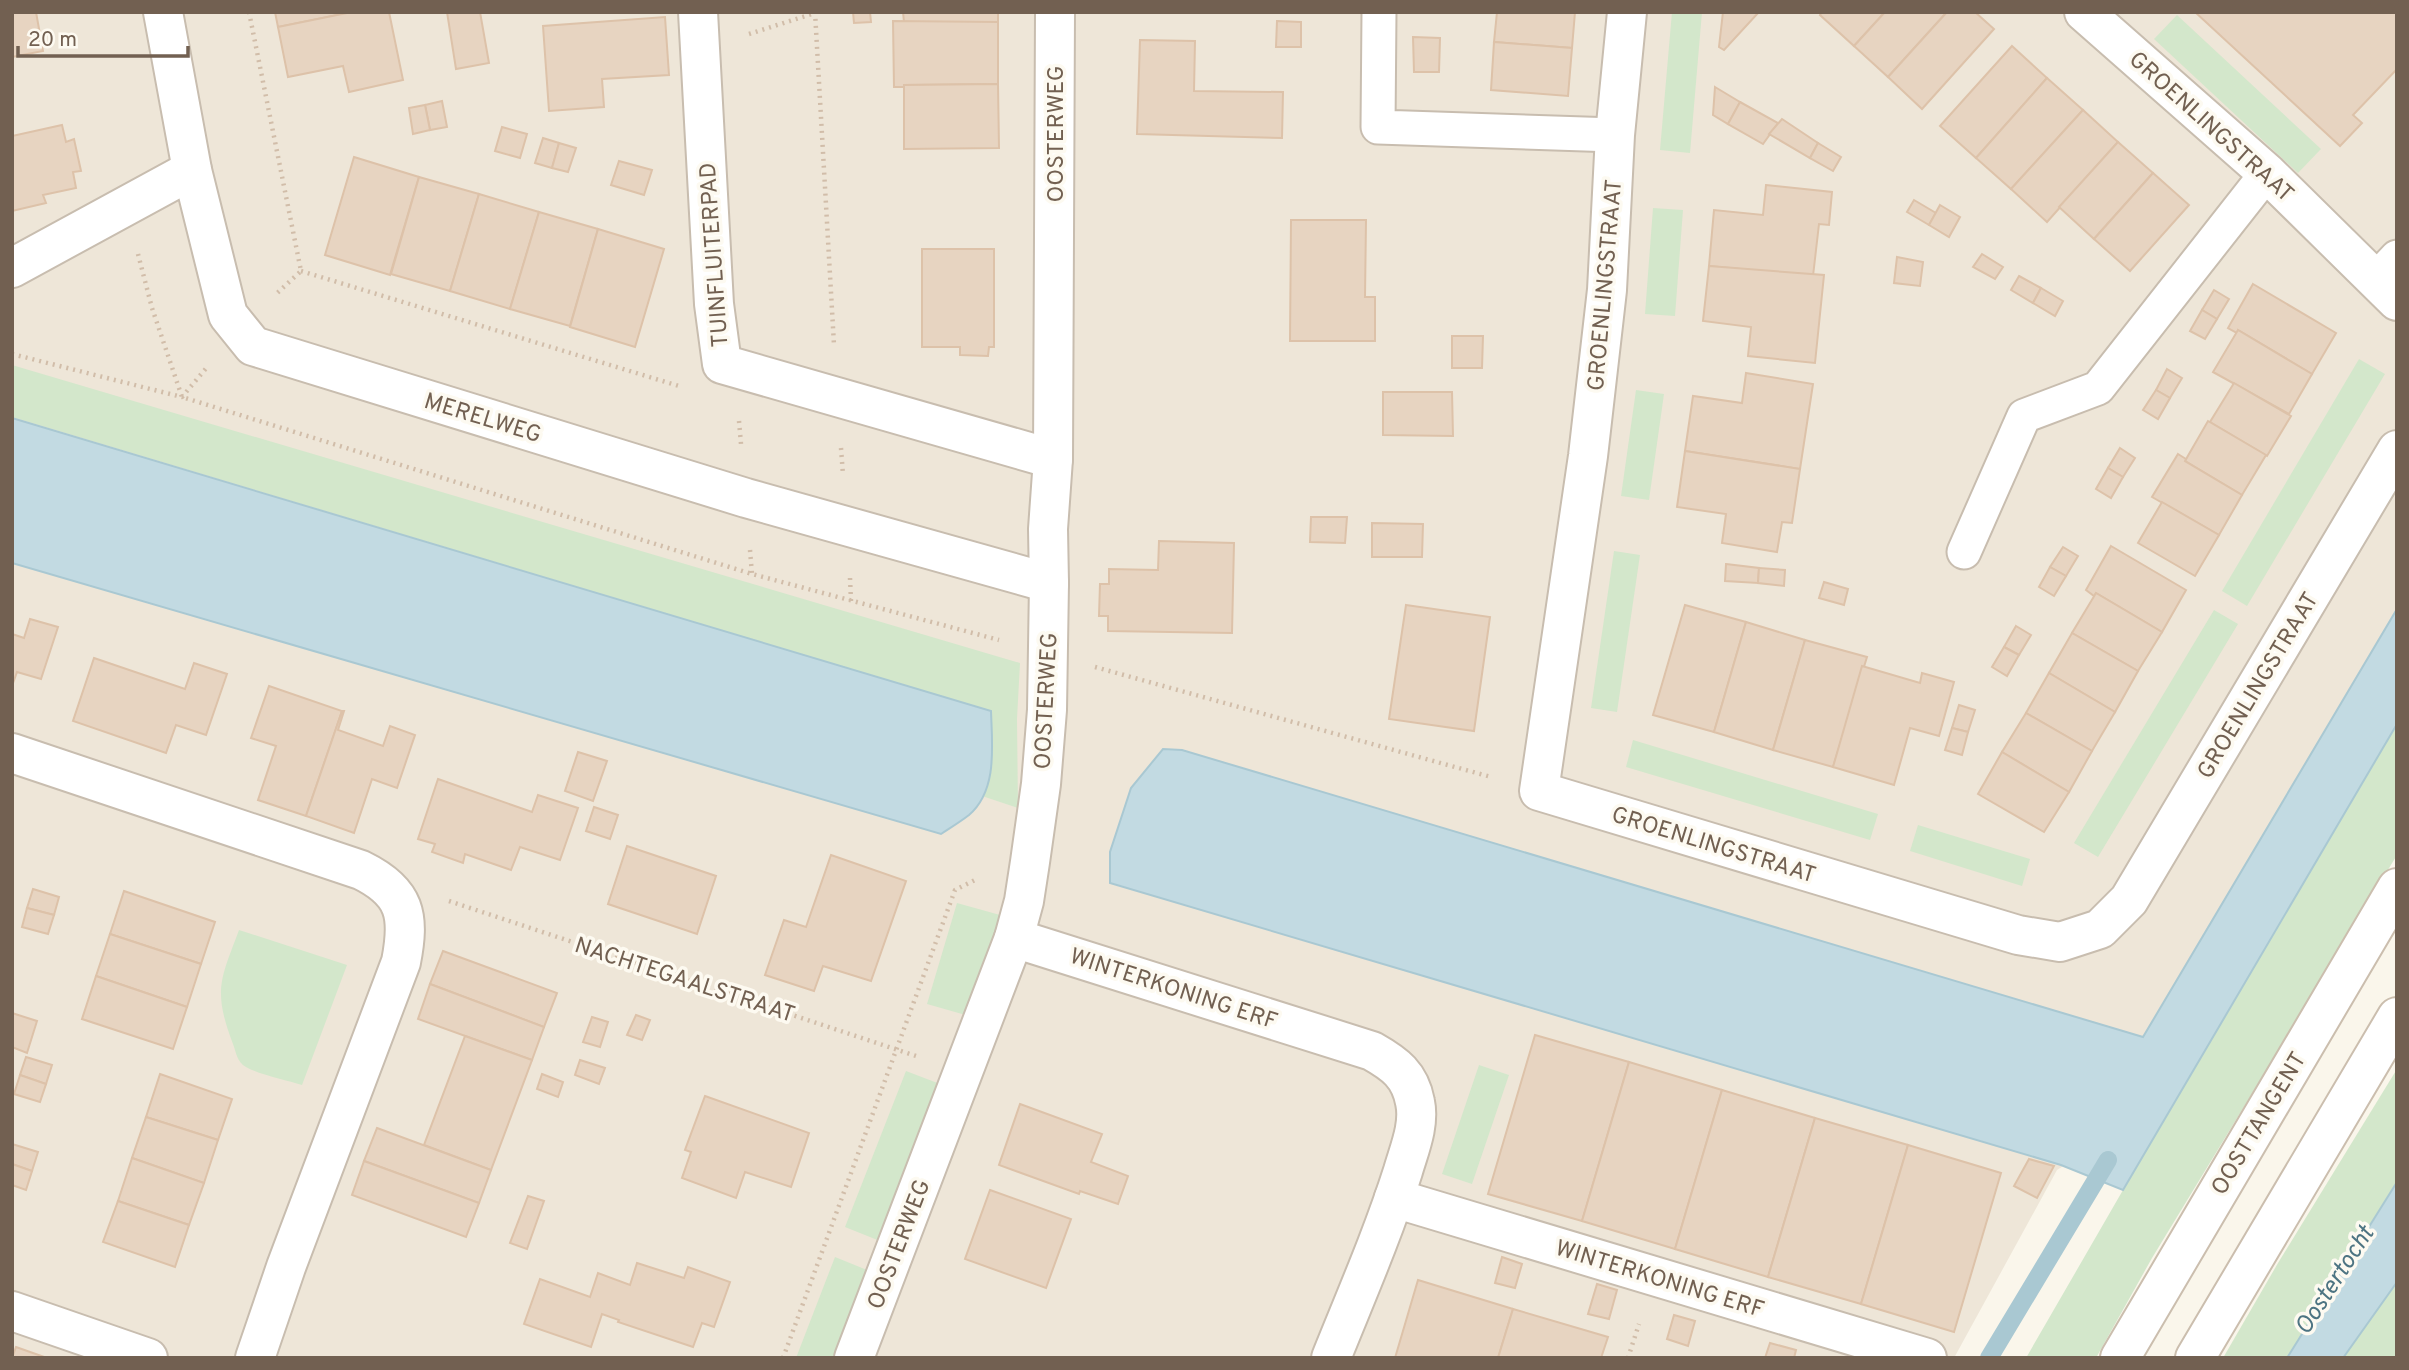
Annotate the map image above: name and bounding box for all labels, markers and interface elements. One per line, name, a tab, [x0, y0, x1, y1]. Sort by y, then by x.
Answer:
scale bar	[18, 14, 187, 58]
text: 20 m	[28, 27, 77, 54]
street label: GROENLINGSTRAAT	[2122, 46, 2299, 210]
street label: OOSTERWEG	[1043, 66, 1072, 202]
street label: TUINFLUITERPAD	[695, 162, 736, 348]
street label: GROENLINGSTRAAT	[1583, 178, 1630, 392]
street label: MERELWEG	[420, 388, 545, 451]
street label: GROENLINGSTRAAT	[2192, 588, 2326, 785]
street label: OOSTERWEG	[1029, 632, 1066, 770]
street label: GROENLINGSTRAAT	[1607, 801, 1819, 891]
street label: NACHTEGAALSTRAAT	[570, 932, 798, 1031]
street label: WINTERKONING ERF	[1066, 943, 1281, 1038]
street label: OOSTTANGENT	[2206, 1048, 2314, 1201]
street label: OOSTERWEG	[862, 1176, 938, 1314]
water label: Oostertocht	[2289, 1220, 2383, 1341]
street label: WINTERKONING ERF	[1551, 1235, 1767, 1326]

